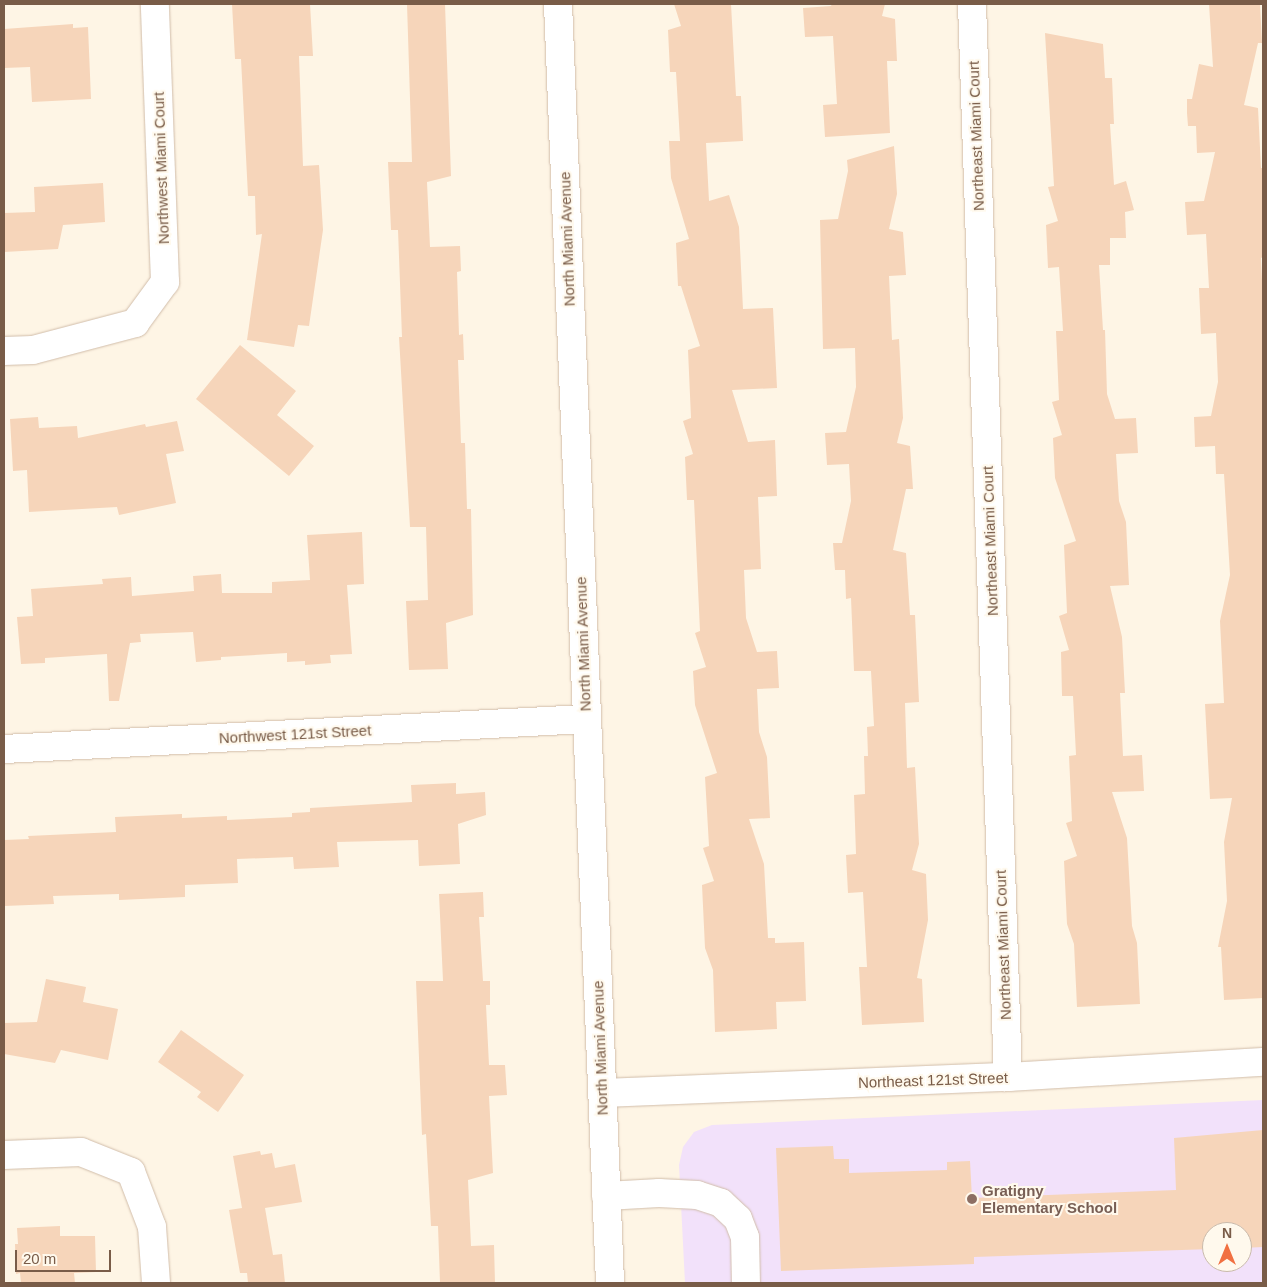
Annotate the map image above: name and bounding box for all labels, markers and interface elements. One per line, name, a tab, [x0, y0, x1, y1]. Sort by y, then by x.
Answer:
street label: Northeast Miami Court	[964, 61, 988, 211]
street label: Northwest Miami Court	[149, 91, 173, 245]
street label: North Miami Avenue	[556, 171, 578, 307]
street label: Northeast Miami Court	[978, 466, 1002, 616]
street label: North Miami Avenue	[572, 576, 594, 712]
street label: Northwest 121st Street	[218, 721, 372, 747]
street label: Northeast Miami Court	[991, 870, 1015, 1020]
street label: North Miami Avenue	[589, 980, 611, 1116]
street label: Northeast 121st Street	[858, 1068, 1008, 1092]
place label: Gratigny Elementary School	[982, 1181, 1117, 1216]
marker: Gratigny Elementary School	[966, 1193, 978, 1205]
north arrow	[1202, 1222, 1252, 1272]
text: N	[1222, 1225, 1232, 1241]
scale bar	[18, 1240, 114, 1272]
text: 20 m	[23, 1250, 56, 1267]

